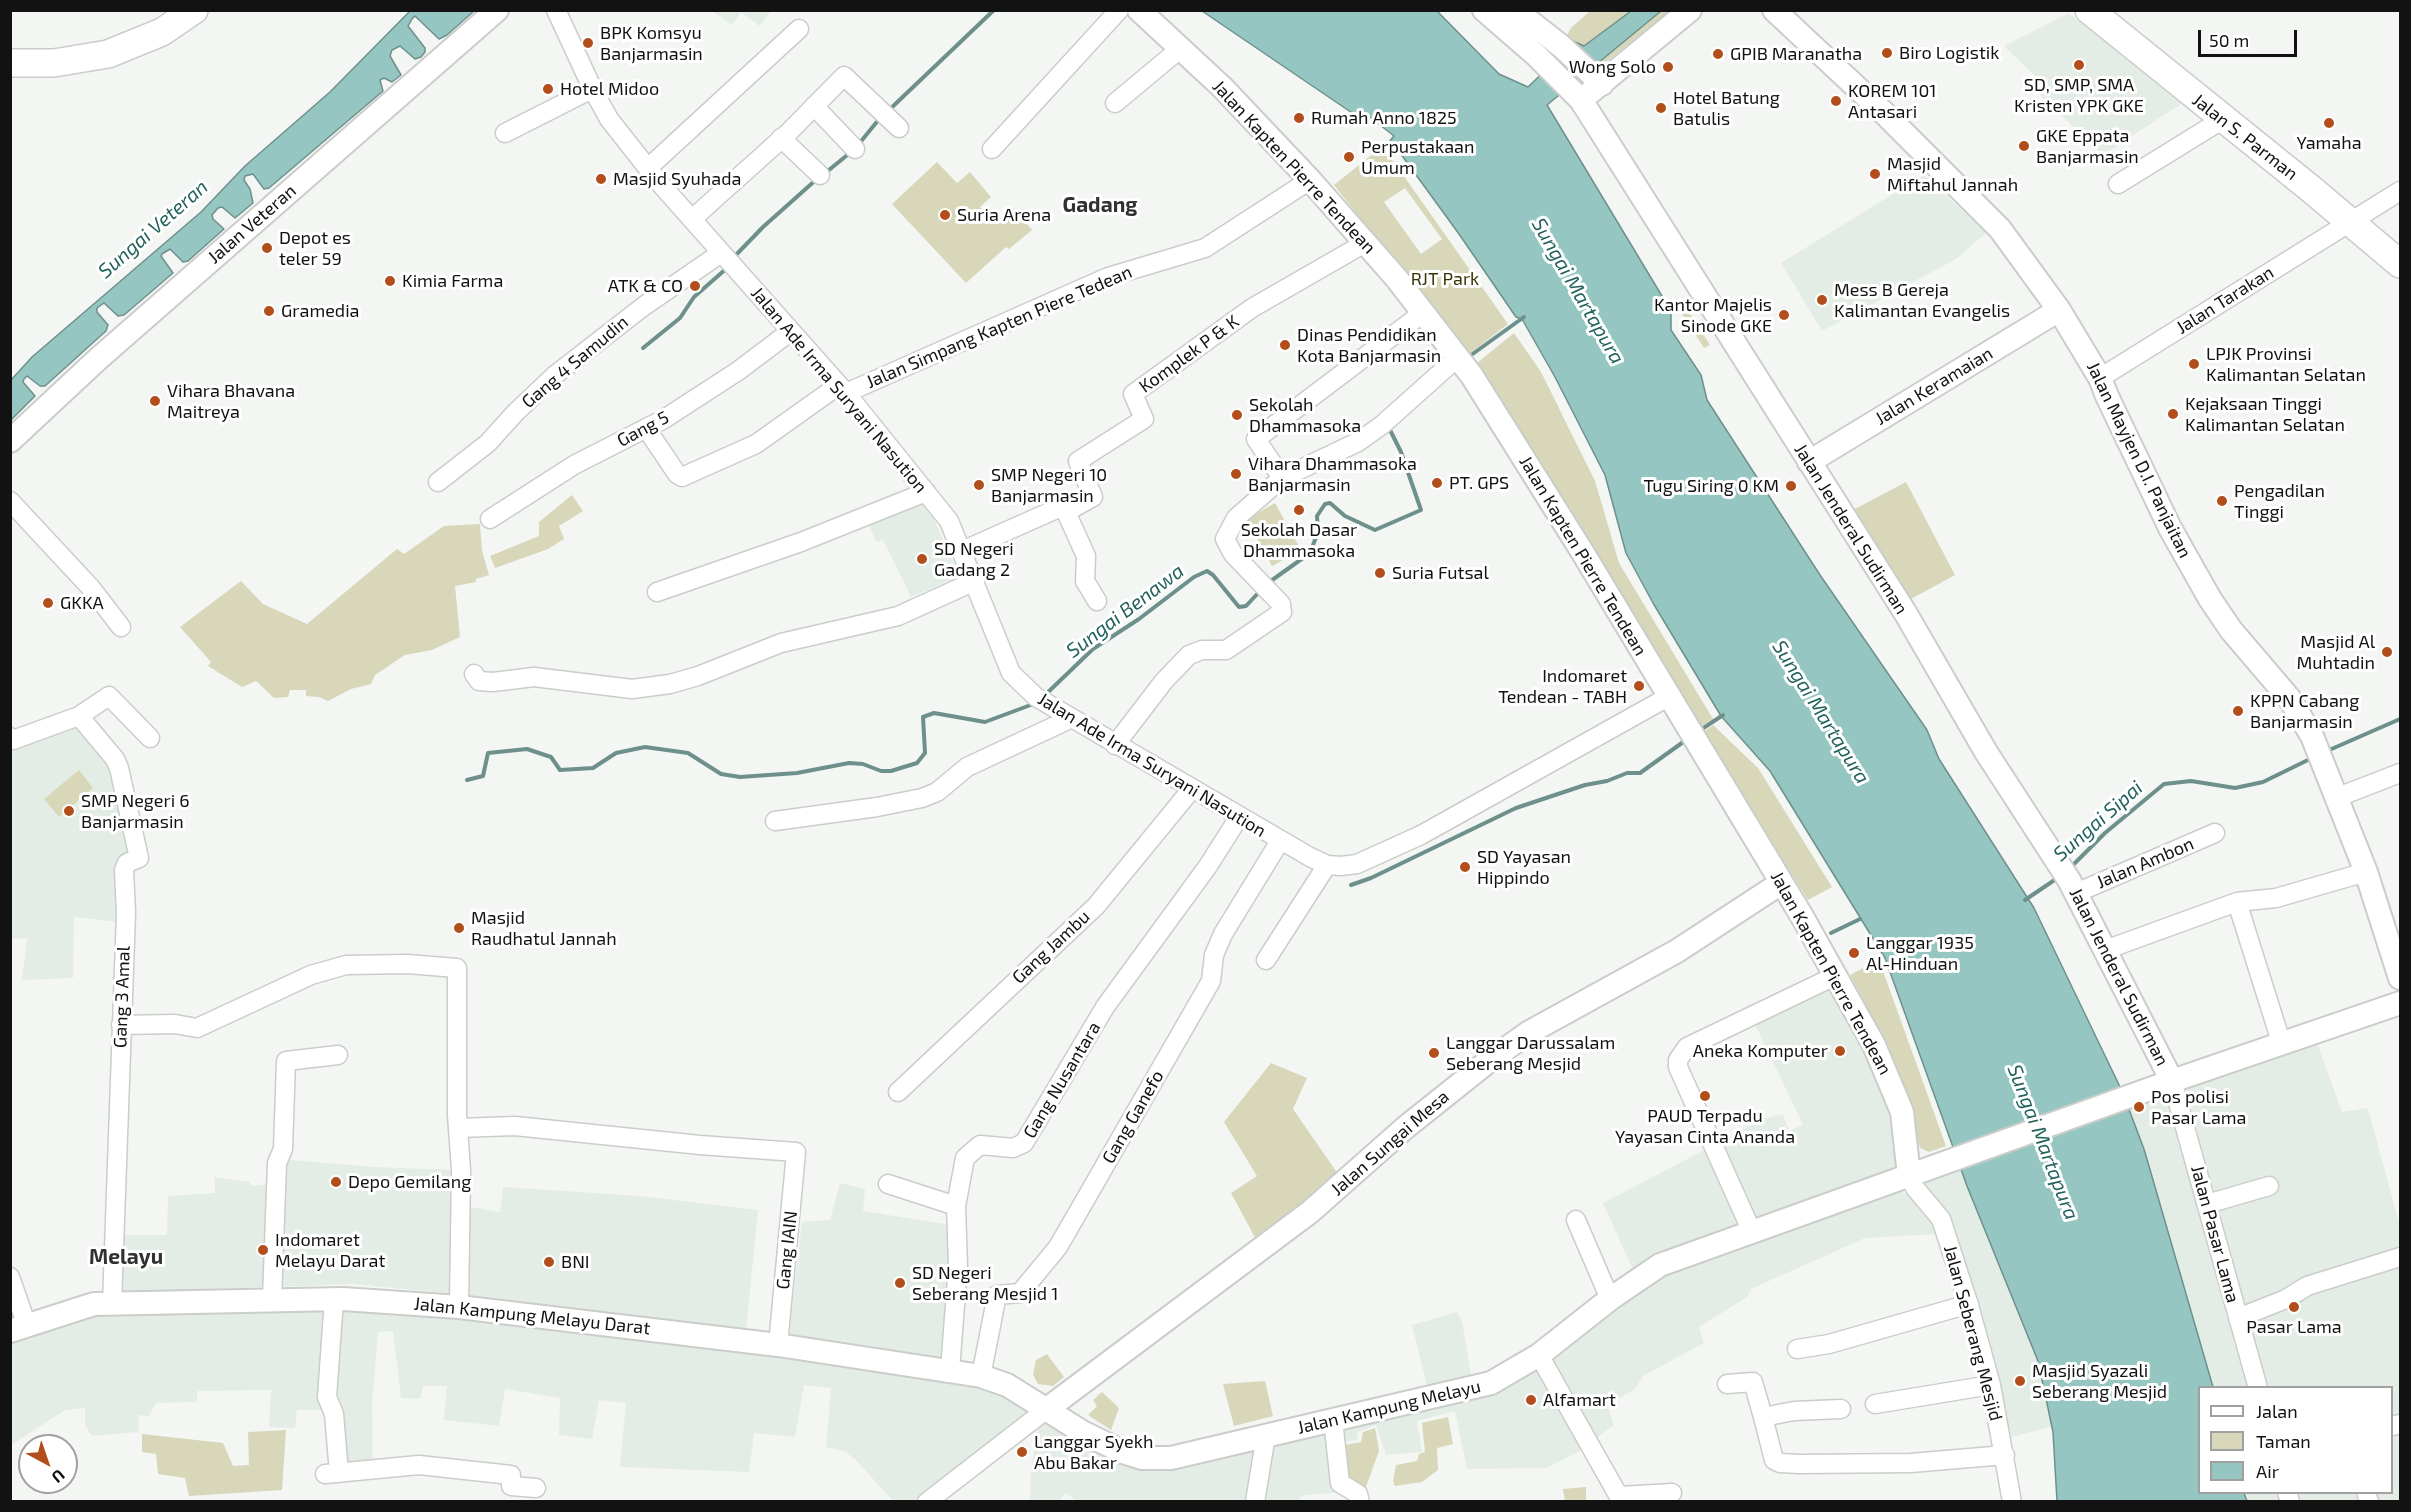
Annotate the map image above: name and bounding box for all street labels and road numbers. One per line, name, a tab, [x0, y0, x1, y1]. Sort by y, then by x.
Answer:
street label: Jalan Kapten Pierre Tendean	[1208, 76, 1380, 258]
street label: Jalan S. Parman	[2188, 89, 2302, 185]
street label: Jalan Veteran	[204, 180, 300, 268]
street label: Jalan Simpang Kapten Piere Tedean	[863, 261, 1135, 393]
street label: Jalan Tarakan	[2172, 261, 2278, 339]
street label: Jalan Ade Irma Suryani Nasution	[746, 283, 932, 497]
street label: Gang 4 Samudin	[517, 311, 633, 413]
street label: Komplek P & K	[1135, 311, 1243, 397]
street label: Jalan Keramaian	[1871, 342, 1997, 430]
street label: Jalan Mayjen D.I. Panjaitan	[2082, 358, 2196, 562]
street label: Gang 5	[613, 406, 673, 452]
street label: Jalan Jenderal Sudirman	[1790, 440, 1912, 618]
street label: Jalan Kapten Pierre Tendean	[1515, 452, 1651, 660]
street label: Jalan Ade Irma Suryani Nasution	[1034, 688, 1270, 842]
street label: Jalan Ambon	[2093, 833, 2197, 893]
street label: Jalan Kapten Pierre Tendean	[1766, 868, 1896, 1078]
street label: Jalan Jenderal Sudirman	[2065, 884, 2173, 1070]
street label: Gang Jambu	[1008, 906, 1094, 988]
street label: Gang 3 Amal	[109, 946, 135, 1048]
street label: Gang Nusantara	[1019, 1018, 1105, 1142]
street label: Gang Ganefo	[1098, 1067, 1168, 1167]
street label: Jalan Sungai Mesa	[1327, 1086, 1453, 1200]
street label: Jalan Pasar Lama	[2186, 1163, 2244, 1305]
street label: Gang IAIN	[772, 1210, 802, 1290]
street label: Jalan Seberang Mesjid	[1939, 1243, 2007, 1423]
street label: Jalan Kampung Melayu Darat	[413, 1293, 651, 1339]
street label: Jalan Kampung Melayu	[1295, 1375, 1483, 1439]

